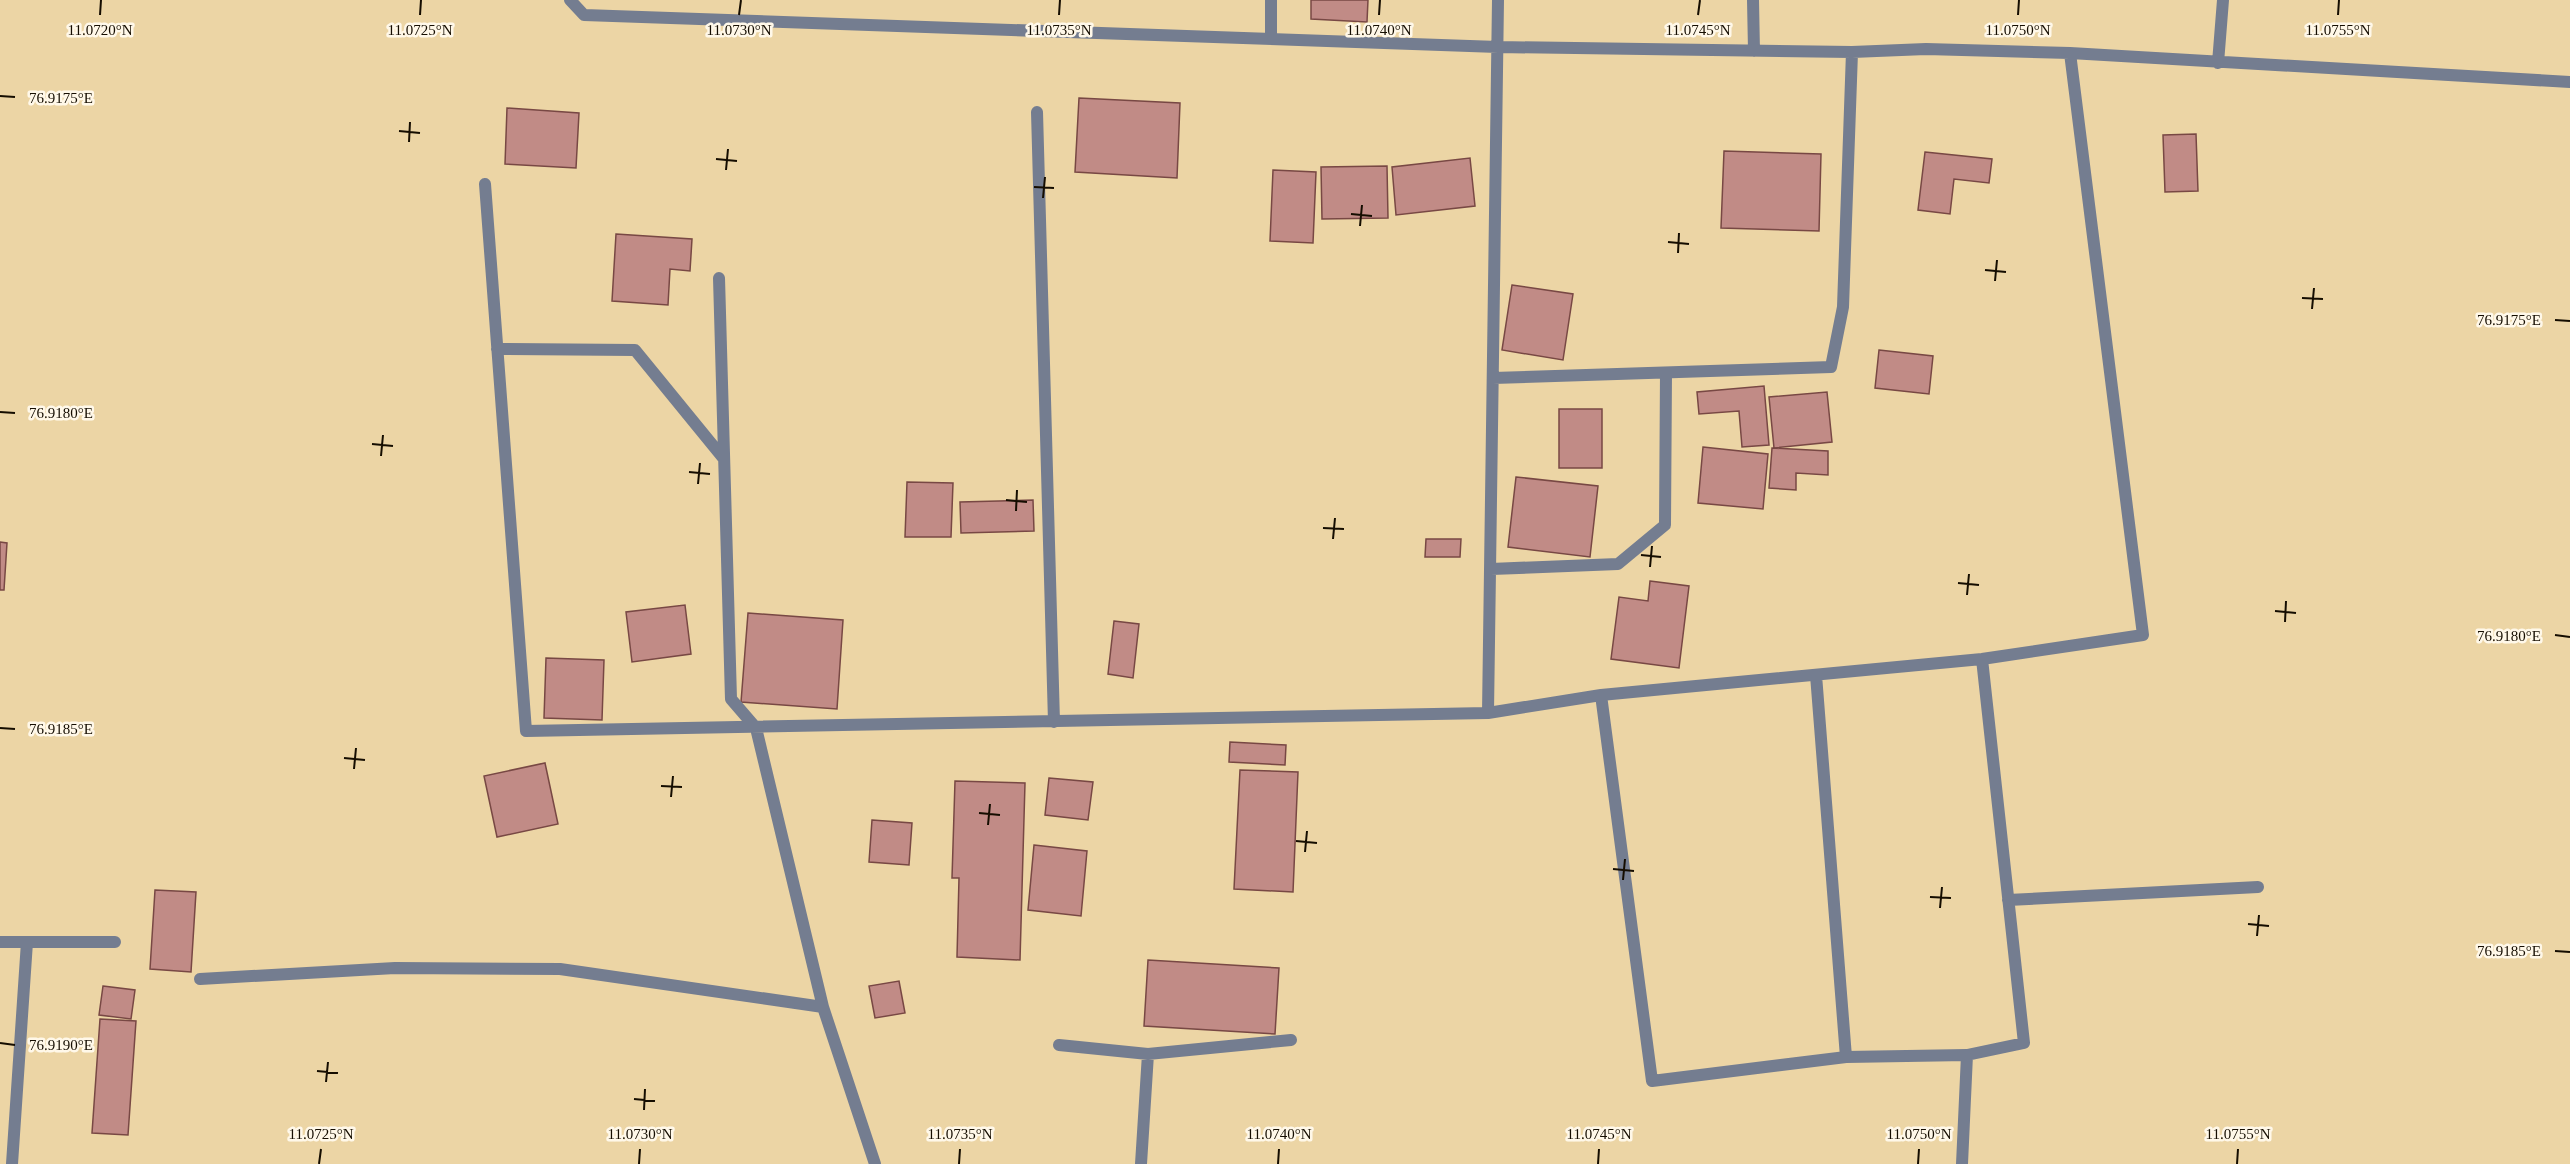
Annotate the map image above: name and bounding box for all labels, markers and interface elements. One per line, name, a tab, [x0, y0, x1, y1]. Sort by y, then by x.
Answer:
text: 11.0720°N	[67, 22, 133, 38]
text: 11.0725°N	[387, 22, 453, 38]
text: 11.0730°N	[706, 22, 772, 38]
text: 11.0735°N	[1026, 22, 1092, 38]
text: 11.0740°N	[1346, 22, 1412, 38]
text: 11.0745°N	[1665, 22, 1731, 38]
text: 11.0750°N	[1985, 22, 2051, 38]
text: 11.0755°N	[2305, 22, 2371, 38]
text: 76.9175°E	[29, 90, 93, 106]
text: 76.9175°E	[2477, 312, 2541, 328]
text: 76.9180°E	[29, 405, 93, 421]
text: 76.9180°E	[2477, 628, 2541, 644]
text: 76.9185°E	[29, 721, 93, 737]
text: 76.9185°E	[2477, 943, 2541, 959]
text: 76.9190°E	[29, 1037, 93, 1053]
text: 11.0725°N	[288, 1126, 354, 1142]
text: 11.0730°N	[607, 1126, 673, 1142]
text: 11.0735°N	[927, 1126, 993, 1142]
text: 11.0740°N	[1246, 1126, 1312, 1142]
text: 11.0745°N	[1566, 1126, 1632, 1142]
text: 11.0750°N	[1886, 1126, 1952, 1142]
text: 11.0755°N	[2205, 1126, 2271, 1142]

